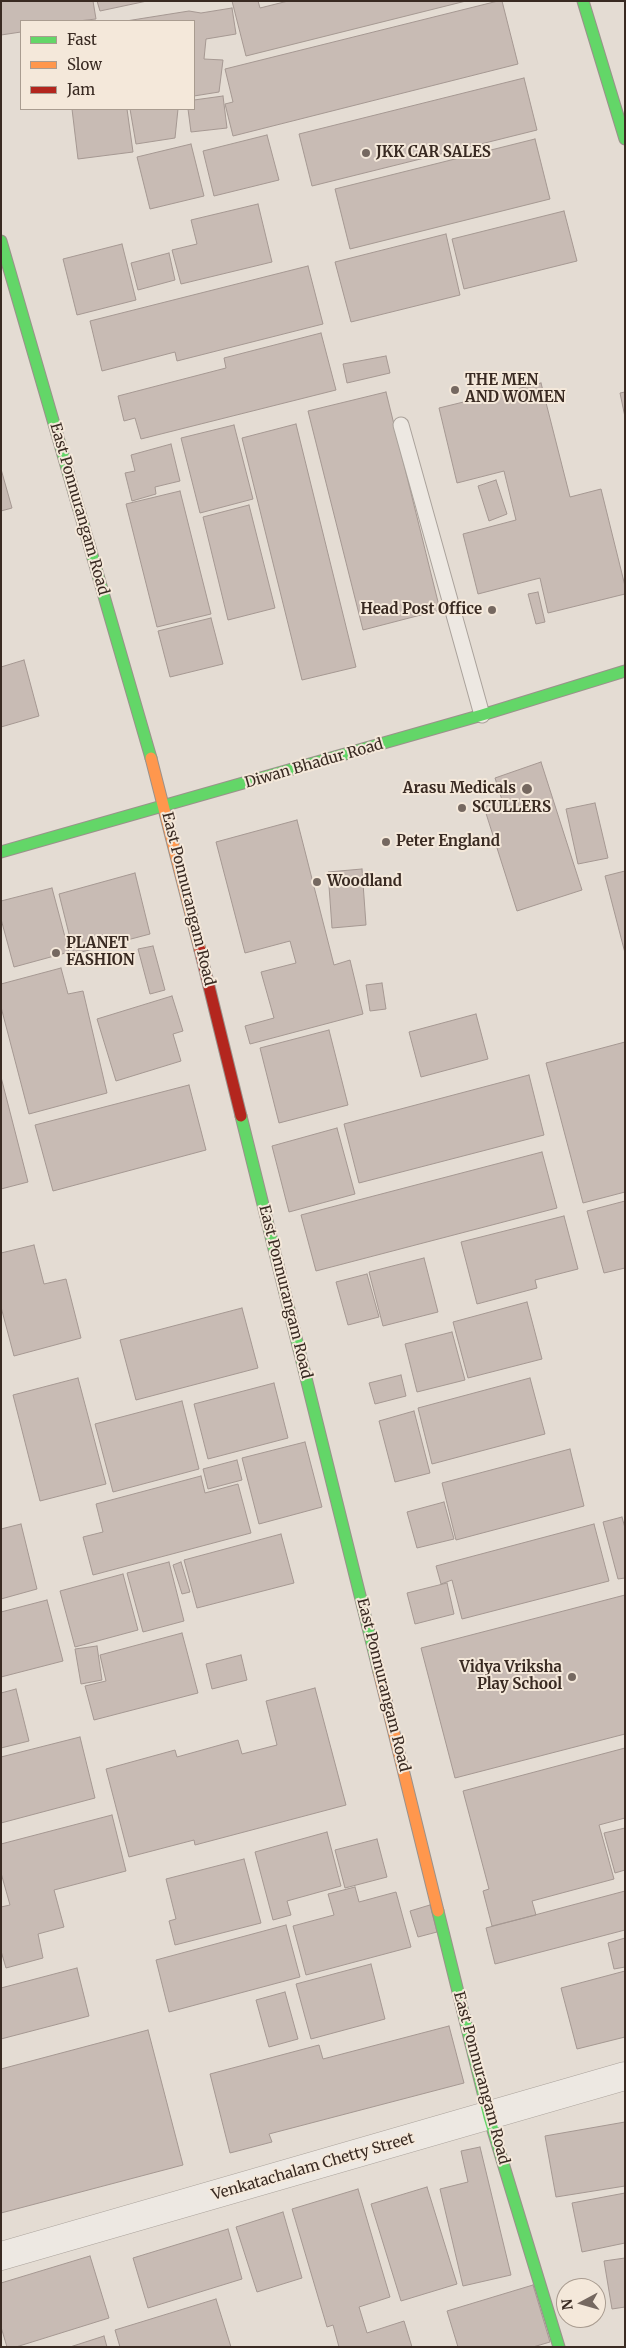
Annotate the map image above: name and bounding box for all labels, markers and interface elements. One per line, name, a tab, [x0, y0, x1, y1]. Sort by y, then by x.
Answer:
legend	[20, 20, 195, 110]
text: Fast	[67, 30, 97, 49]
text: Slow	[67, 55, 102, 74]
text: Jam	[67, 80, 95, 99]
place label: JKK CAR SALES	[376, 144, 491, 162]
marker: JKK CAR SALES	[360, 147, 372, 159]
place label: THE MEN AND WOMEN	[465, 372, 565, 407]
marker: THE MEN AND WOMEN	[449, 384, 461, 396]
street label: East Ponnurangam Road	[46, 421, 112, 597]
place label: Head Post Office	[361, 601, 482, 619]
marker: Head Post Office	[486, 604, 498, 616]
street label: Diwan Bhadur Road	[243, 736, 385, 792]
place label: Arasu Medicals	[403, 780, 516, 798]
marker: Arasu Medicals	[520, 782, 534, 796]
place label: SCULLERS	[472, 799, 551, 817]
marker: SCULLERS	[456, 802, 468, 814]
street label: East Ponnurangam Road	[158, 810, 218, 988]
place label: Peter England	[396, 833, 500, 851]
marker: Peter England	[380, 836, 392, 848]
place label: Woodland	[327, 873, 402, 891]
marker: Woodland	[311, 876, 323, 888]
place label: PLANET FASHION	[66, 935, 135, 970]
marker: PLANET FASHION	[50, 947, 62, 959]
street label: East Ponnurangam Road	[255, 1203, 315, 1381]
street label: East Ponnurangam Road	[353, 1596, 413, 1774]
place label: Vidya Vriksha Play School	[460, 1659, 562, 1694]
marker: Vidya Vriksha Play School	[566, 1671, 578, 1683]
street label: East Ponnurangam Road	[449, 1990, 513, 2166]
street label: Venkatachalam Chetty Street	[210, 2129, 416, 2205]
north arrow	[556, 2278, 606, 2328]
text: N	[558, 2298, 577, 2311]

